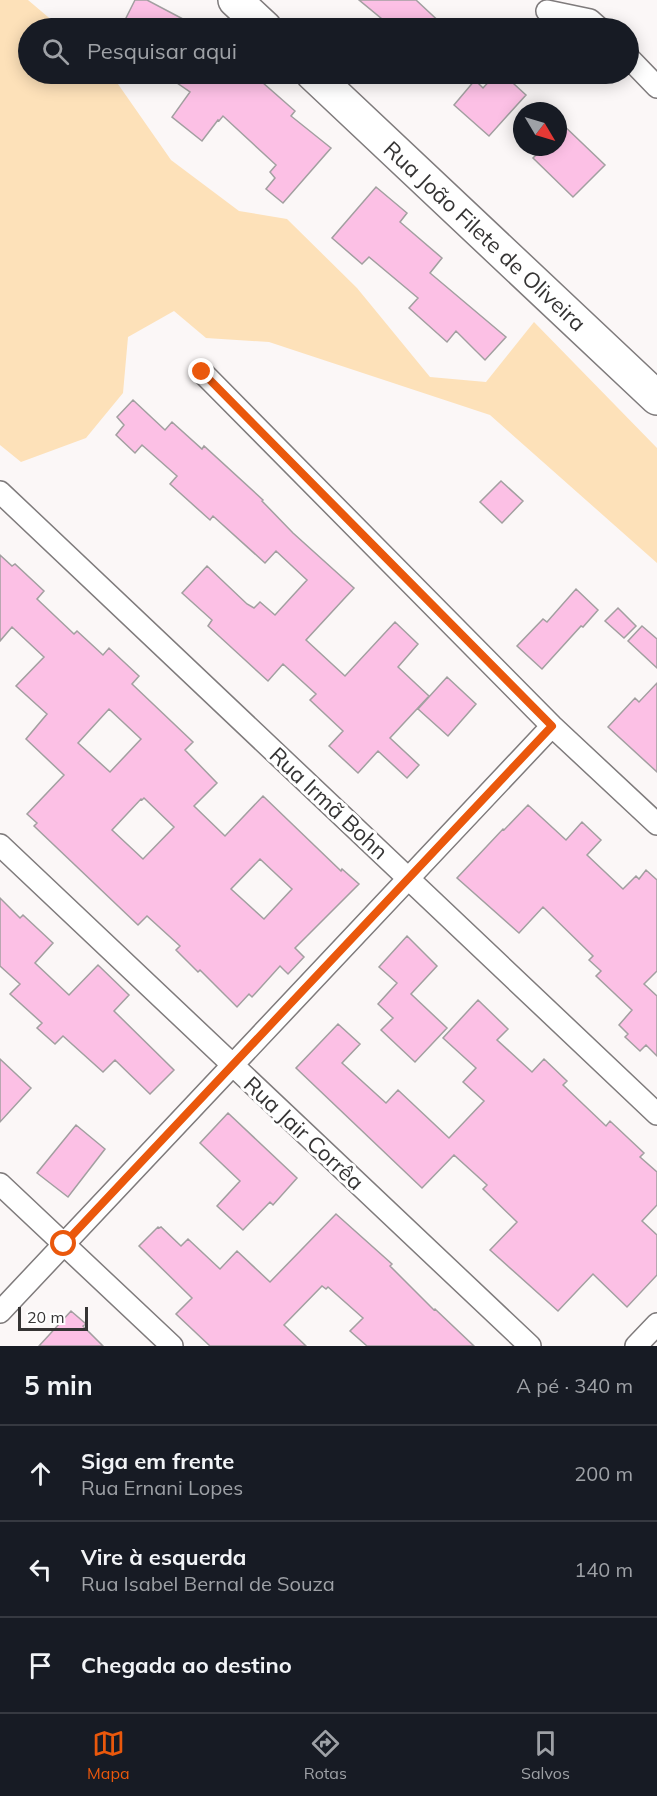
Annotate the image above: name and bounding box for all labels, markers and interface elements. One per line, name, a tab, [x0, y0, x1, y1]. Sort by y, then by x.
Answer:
search box	[18, 18, 639, 84]
icon: search	[39, 35, 72, 68]
text: Pesquisar aqui	[87, 37, 237, 65]
north arrow	[513, 102, 567, 156]
street label: Rua João Filete de Oliveira	[378, 135, 592, 337]
route end	[188, 358, 214, 384]
street label: Rua Irmã Bohn	[264, 741, 394, 865]
street label: Rua Jair Corrêa	[238, 1070, 370, 1196]
route start	[50, 1230, 76, 1256]
scale bar	[18, 1304, 88, 1332]
text: 20 m	[27, 1307, 64, 1327]
text: 5 min	[24, 1369, 93, 1402]
text: A pé · 340 m	[516, 1373, 633, 1398]
text: Siga em frente	[81, 1447, 234, 1475]
icon: ahead	[24, 1457, 57, 1490]
text: 200 m	[574, 1461, 633, 1486]
text: Rua Ernani Lopes	[81, 1475, 243, 1500]
text: Vire à esquerda	[81, 1543, 246, 1571]
icon: left	[24, 1553, 57, 1586]
text: 140 m	[574, 1557, 633, 1582]
text: Rua Isabel Bernal de Souza	[81, 1571, 335, 1596]
icon: arrive	[24, 1649, 57, 1682]
text: Chegada ao destino	[81, 1651, 292, 1679]
tab: Mapa	[87, 1727, 130, 1783]
tab: Rotas	[304, 1727, 347, 1783]
tab: Salvos	[521, 1727, 570, 1783]

